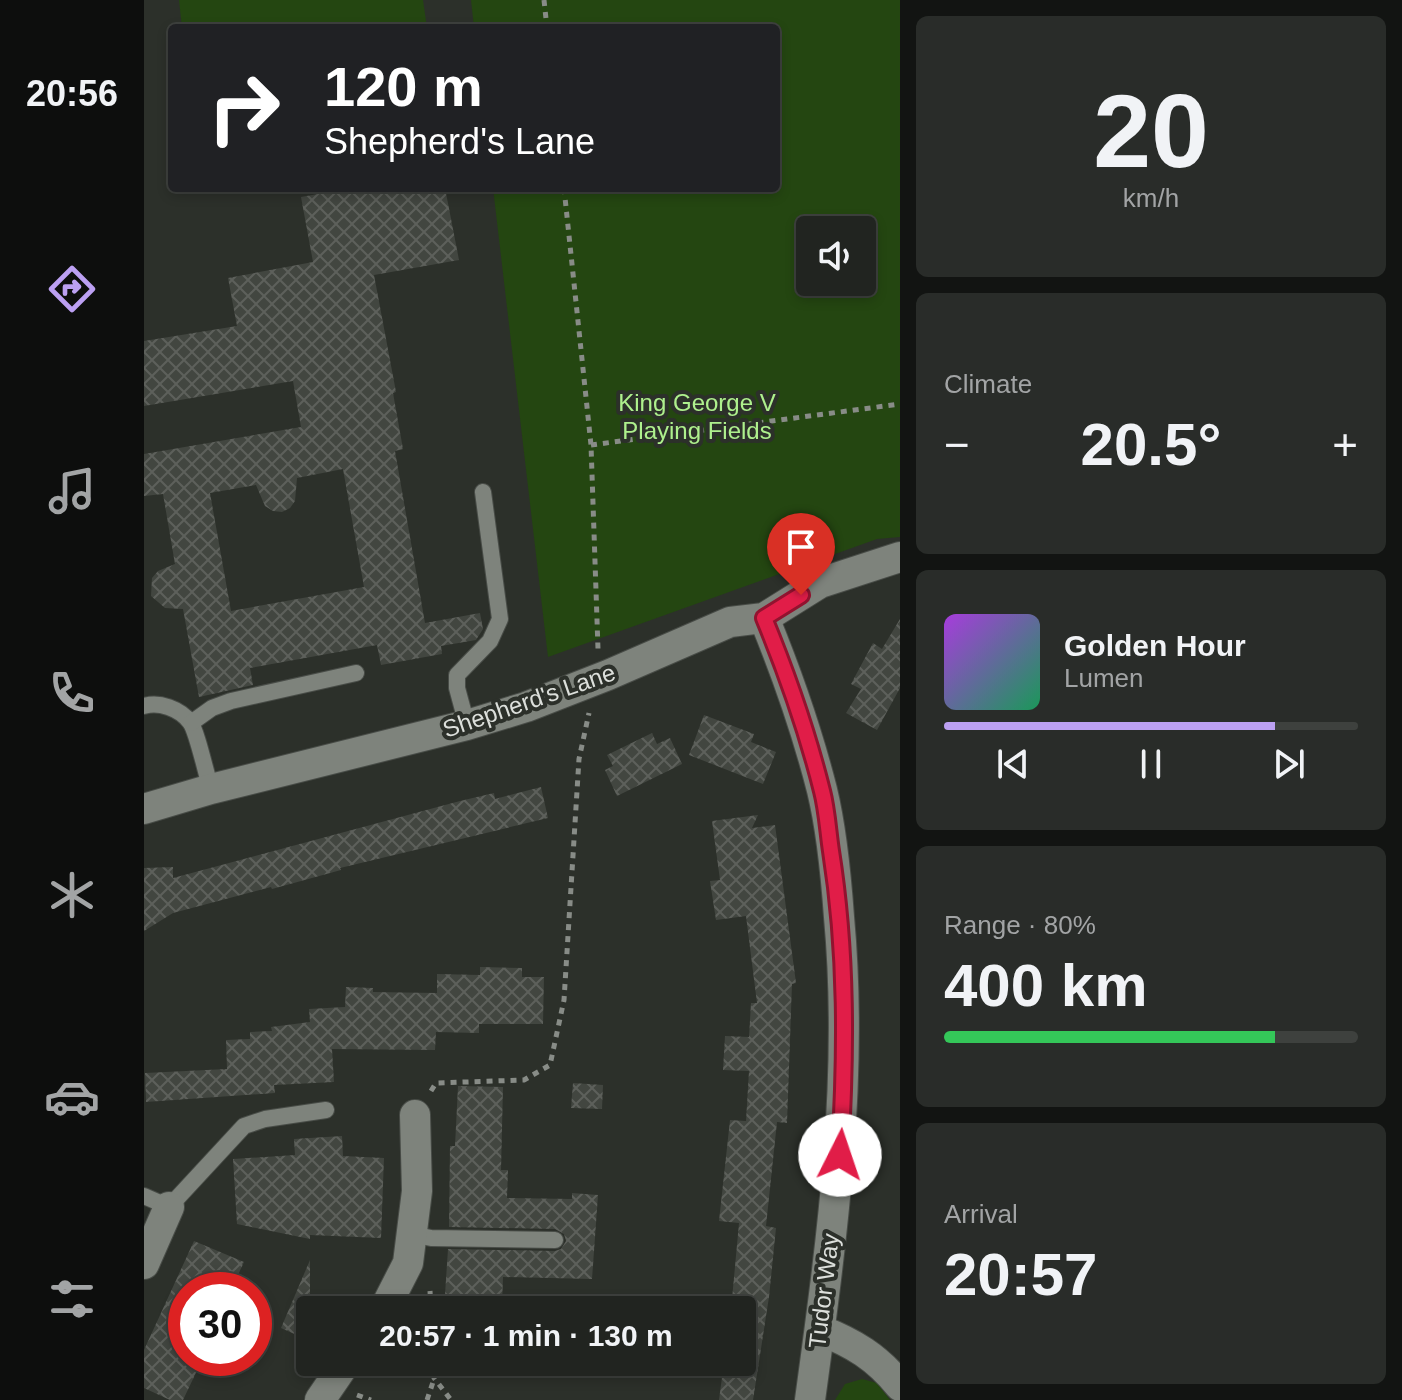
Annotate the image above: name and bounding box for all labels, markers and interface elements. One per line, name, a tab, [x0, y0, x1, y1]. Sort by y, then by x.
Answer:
text: 120 m	[324, 55, 483, 118]
icon: right	[192, 56, 296, 160]
text: 20:56	[26, 73, 118, 114]
text: 20	[1093, 73, 1209, 189]
text: Shepherd's Lane	[324, 121, 595, 162]
text: km/h	[1123, 183, 1179, 213]
map controls	[796, 216, 876, 296]
button: sound	[796, 216, 876, 296]
icon: directions	[44, 261, 100, 317]
text: Climate	[944, 369, 1032, 399]
park label: King George V Playing Fields	[618, 389, 776, 444]
text: 20.5°	[1081, 411, 1221, 478]
text: −	[944, 420, 970, 469]
text: +	[1332, 420, 1358, 469]
icon: music	[44, 463, 100, 519]
pin	[767, 513, 835, 595]
icon: arrive	[779, 525, 823, 569]
text: Golden Hour	[1064, 629, 1246, 662]
street label: Shepherd's Lane	[439, 658, 619, 743]
text: Lumen	[1064, 663, 1144, 693]
icon: phone	[44, 665, 100, 721]
icon: previous	[991, 742, 1035, 786]
icon: pause	[1129, 742, 1173, 786]
icon: next	[1267, 742, 1311, 786]
icon: climate	[44, 867, 100, 923]
text: Range · 80%	[944, 910, 1096, 940]
text: 400 km	[944, 952, 1148, 1019]
icon: car	[44, 1069, 100, 1125]
position arrow	[798, 1113, 882, 1197]
text: Arrival	[944, 1199, 1018, 1229]
street label: Tudor Way	[803, 1232, 844, 1350]
text: 20:57	[944, 1241, 1097, 1308]
icon: filters	[44, 1271, 100, 1327]
speed limit sign: 30	[168, 1272, 272, 1376]
text: 20:57 · 1 min · 130 m	[379, 1319, 673, 1352]

